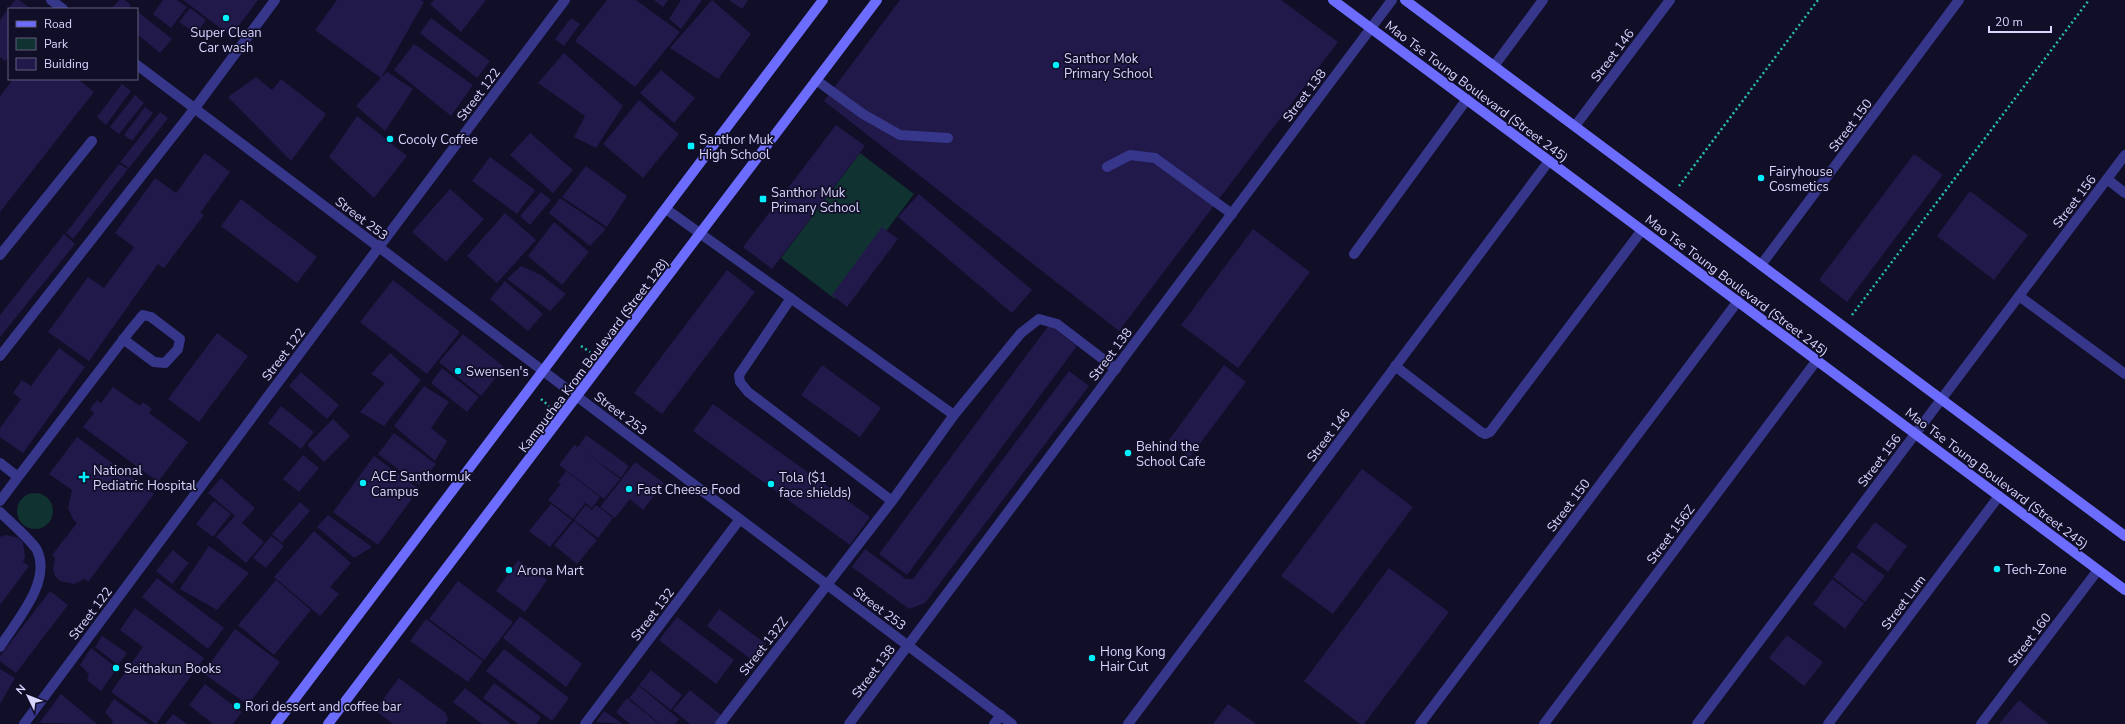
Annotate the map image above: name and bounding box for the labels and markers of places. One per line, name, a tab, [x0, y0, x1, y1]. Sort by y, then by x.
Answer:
marker: Super Clean Car wash	[221, 13, 231, 23]
place label: Super Clean Car wash	[190, 24, 262, 57]
place label: Santhor Mok Primary School	[1064, 50, 1153, 83]
marker: Santhor Mok Primary School	[1051, 60, 1061, 70]
place label: Cocoly Coffee	[398, 131, 478, 149]
place label: Santhor Muk High School	[699, 131, 774, 164]
marker: Cocoly Coffee	[385, 134, 395, 144]
marker: Santhor Muk High School	[686, 141, 696, 151]
place label: Fairyhouse Cosmetics	[1769, 163, 1833, 196]
marker: Fairyhouse Cosmetics	[1756, 173, 1766, 183]
place label: Santhor Muk Primary School	[771, 184, 860, 217]
marker: Santhor Muk Primary School	[758, 194, 768, 204]
place label: Swensen's	[466, 363, 529, 381]
marker: Swensen's	[453, 366, 463, 376]
place label: Behind the School Cafe	[1136, 438, 1206, 471]
marker: Behind the School Cafe	[1123, 448, 1133, 458]
place label: National Pediatric Hospital	[93, 462, 196, 495]
place label: ACE Santhormuk Campus	[371, 468, 471, 501]
place label: Tola ($1 face shields)	[779, 469, 852, 502]
marker: National Pediatric Hospital	[78, 471, 90, 483]
marker: ACE Santhormuk Campus	[358, 478, 368, 488]
marker: Tola ($1 face shields)	[766, 479, 776, 489]
place label: Fast Cheese Food	[637, 481, 740, 499]
marker: Fast Cheese Food	[624, 484, 634, 494]
place label: Tech-Zone	[2005, 561, 2067, 579]
place label: Arona Mart	[517, 562, 584, 580]
marker: Tech-Zone	[1992, 564, 2002, 574]
marker: Arona Mart	[504, 565, 514, 575]
place label: Hong Kong Hair Cut	[1100, 643, 1166, 676]
marker: Hong Kong Hair Cut	[1087, 653, 1097, 663]
place label: Seithakun Books	[124, 660, 221, 678]
marker: Seithakun Books	[111, 663, 121, 673]
place label: Rori dessert and coffee bar	[245, 698, 402, 716]
marker: Rori dessert and coffee bar	[232, 701, 242, 711]

